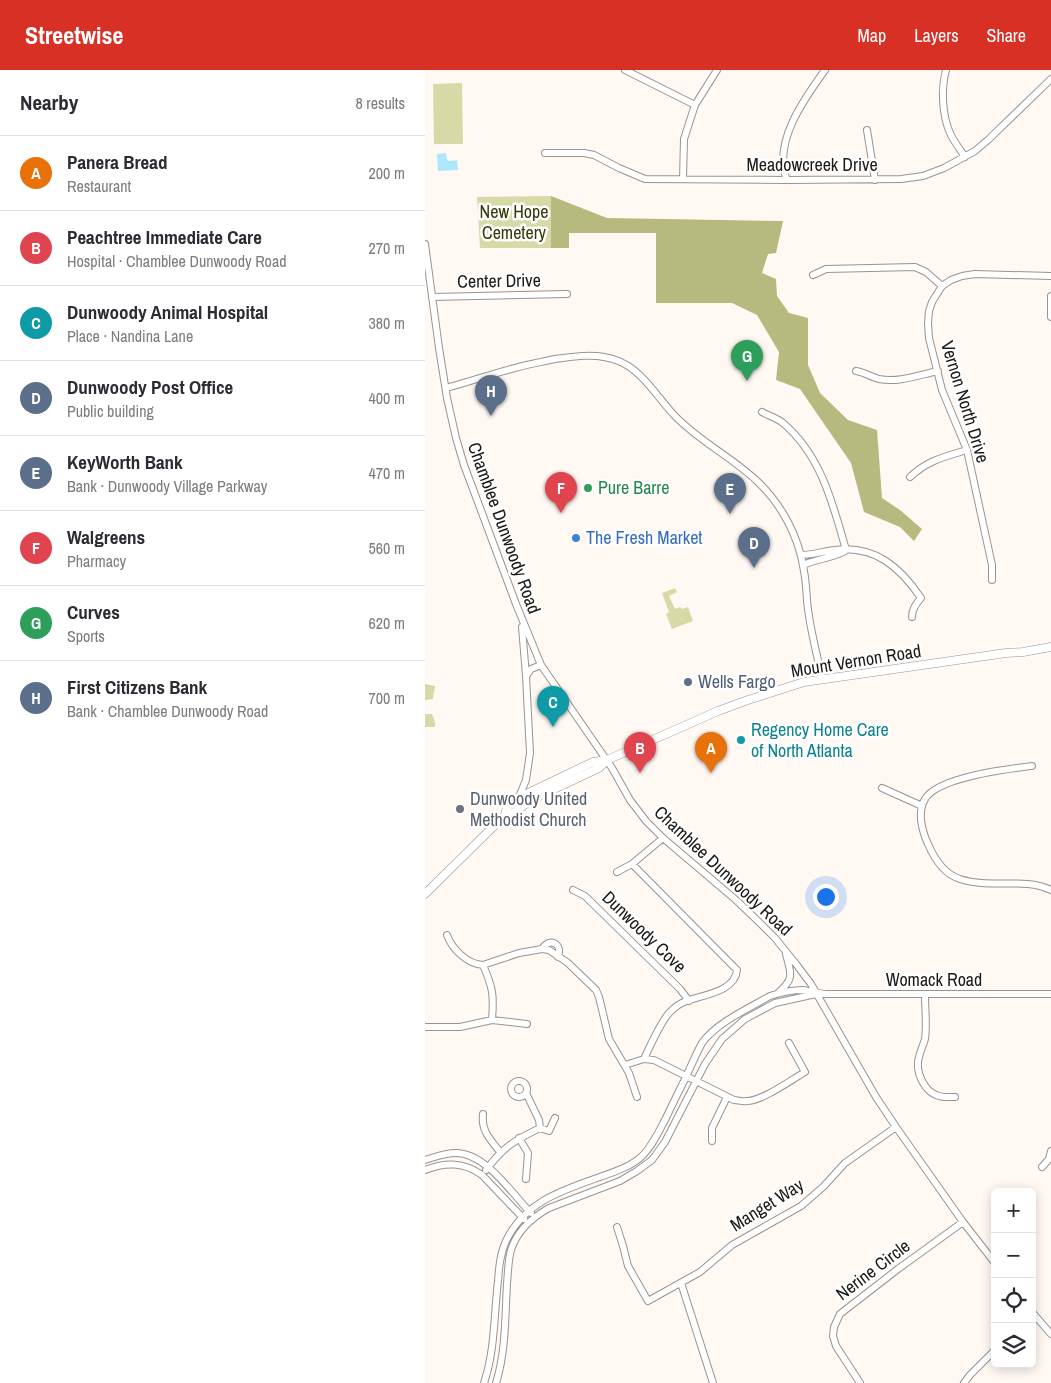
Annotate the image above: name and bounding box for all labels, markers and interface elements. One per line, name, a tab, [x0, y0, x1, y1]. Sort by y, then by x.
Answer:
text: Streetwise	[25, 19, 123, 51]
text: Map	[858, 23, 886, 48]
text: Layers	[914, 23, 959, 48]
text: Share	[987, 23, 1026, 48]
text: Nearby	[20, 88, 78, 117]
text: 8 results	[355, 92, 405, 114]
text: Panera Bread	[67, 149, 167, 175]
street label: Meadowcreek Drive	[746, 152, 878, 177]
text: A	[31, 162, 41, 184]
text: 200 m	[369, 162, 405, 184]
text: Restaurant	[67, 175, 131, 197]
park label: New Hope Cemetery	[480, 199, 548, 245]
text: Peachtree Immediate Care	[67, 224, 262, 250]
text: B	[31, 237, 41, 259]
text: 270 m	[369, 237, 405, 259]
text: Hospital · Chamblee Dunwoody Road	[67, 250, 287, 272]
street label: Center Drive	[457, 267, 541, 294]
text: Dunwoody Animal Hospital	[67, 299, 268, 325]
text: C	[31, 312, 41, 334]
text: 380 m	[369, 312, 405, 334]
text: Place · Nandina Lane	[67, 325, 193, 347]
street label: Vernon North Drive	[935, 338, 996, 466]
pin: G	[731, 340, 763, 381]
text: Dunwoody Post Office	[67, 374, 233, 400]
pin: H	[475, 375, 507, 416]
text: D	[31, 387, 41, 409]
text: 400 m	[369, 387, 405, 409]
text: Public building	[67, 400, 154, 422]
street label: Chamblee Dunwoody Road	[462, 439, 547, 617]
text: KeyWorth Bank	[67, 449, 183, 475]
text: E	[32, 462, 40, 484]
text: 470 m	[369, 462, 405, 484]
pin: F	[545, 472, 577, 513]
pin: E	[714, 473, 746, 514]
text: Bank · Dunwoody Village Parkway	[67, 475, 267, 497]
place label: Pure Barre	[598, 475, 669, 500]
marker: Pure Barre	[582, 482, 594, 494]
text: Walgreens	[67, 524, 145, 550]
place label: The Fresh Market	[586, 525, 702, 550]
pin: D	[738, 527, 770, 568]
marker: The Fresh Market	[570, 532, 582, 544]
text: F	[32, 537, 40, 559]
text: 560 m	[369, 537, 405, 559]
text: Pharmacy	[67, 550, 126, 572]
text: Curves	[67, 599, 120, 625]
text: G	[31, 612, 41, 634]
text: 620 m	[369, 612, 405, 634]
text: Sports	[67, 625, 105, 647]
street label: Mount Vernon Road	[789, 638, 923, 683]
place label: Wells Fargo	[698, 669, 776, 694]
text: First Citizens Bank	[67, 674, 207, 700]
marker: Wells Fargo	[682, 676, 694, 688]
pin: C	[537, 686, 569, 727]
text: H	[31, 687, 41, 709]
text: 700 m	[369, 687, 405, 709]
text: Bank · Chamblee Dunwoody Road	[67, 700, 268, 722]
place label: Regency Home Care of North Atlanta	[751, 717, 889, 763]
pin: B	[624, 732, 656, 773]
pin: A	[695, 732, 727, 773]
marker: Regency Home Care of North Atlanta	[735, 734, 747, 746]
place label: Dunwoody United Methodist Church	[470, 786, 587, 832]
street label: Chamblee Dunwoody Road	[649, 800, 798, 941]
marker: Dunwoody United Methodist Church	[454, 803, 466, 815]
your location	[813, 884, 839, 910]
street label: Dunwoody Cove	[597, 885, 692, 978]
street label: Womack Road	[886, 967, 982, 992]
street label: Manget Way	[725, 1172, 809, 1237]
map controls	[991, 1188, 1036, 1368]
button: +	[991, 1188, 1036, 1233]
street label: Nerine Circle	[830, 1233, 915, 1306]
button: −	[991, 1233, 1036, 1278]
button: locate	[991, 1278, 1036, 1323]
button: layers	[991, 1323, 1036, 1368]

